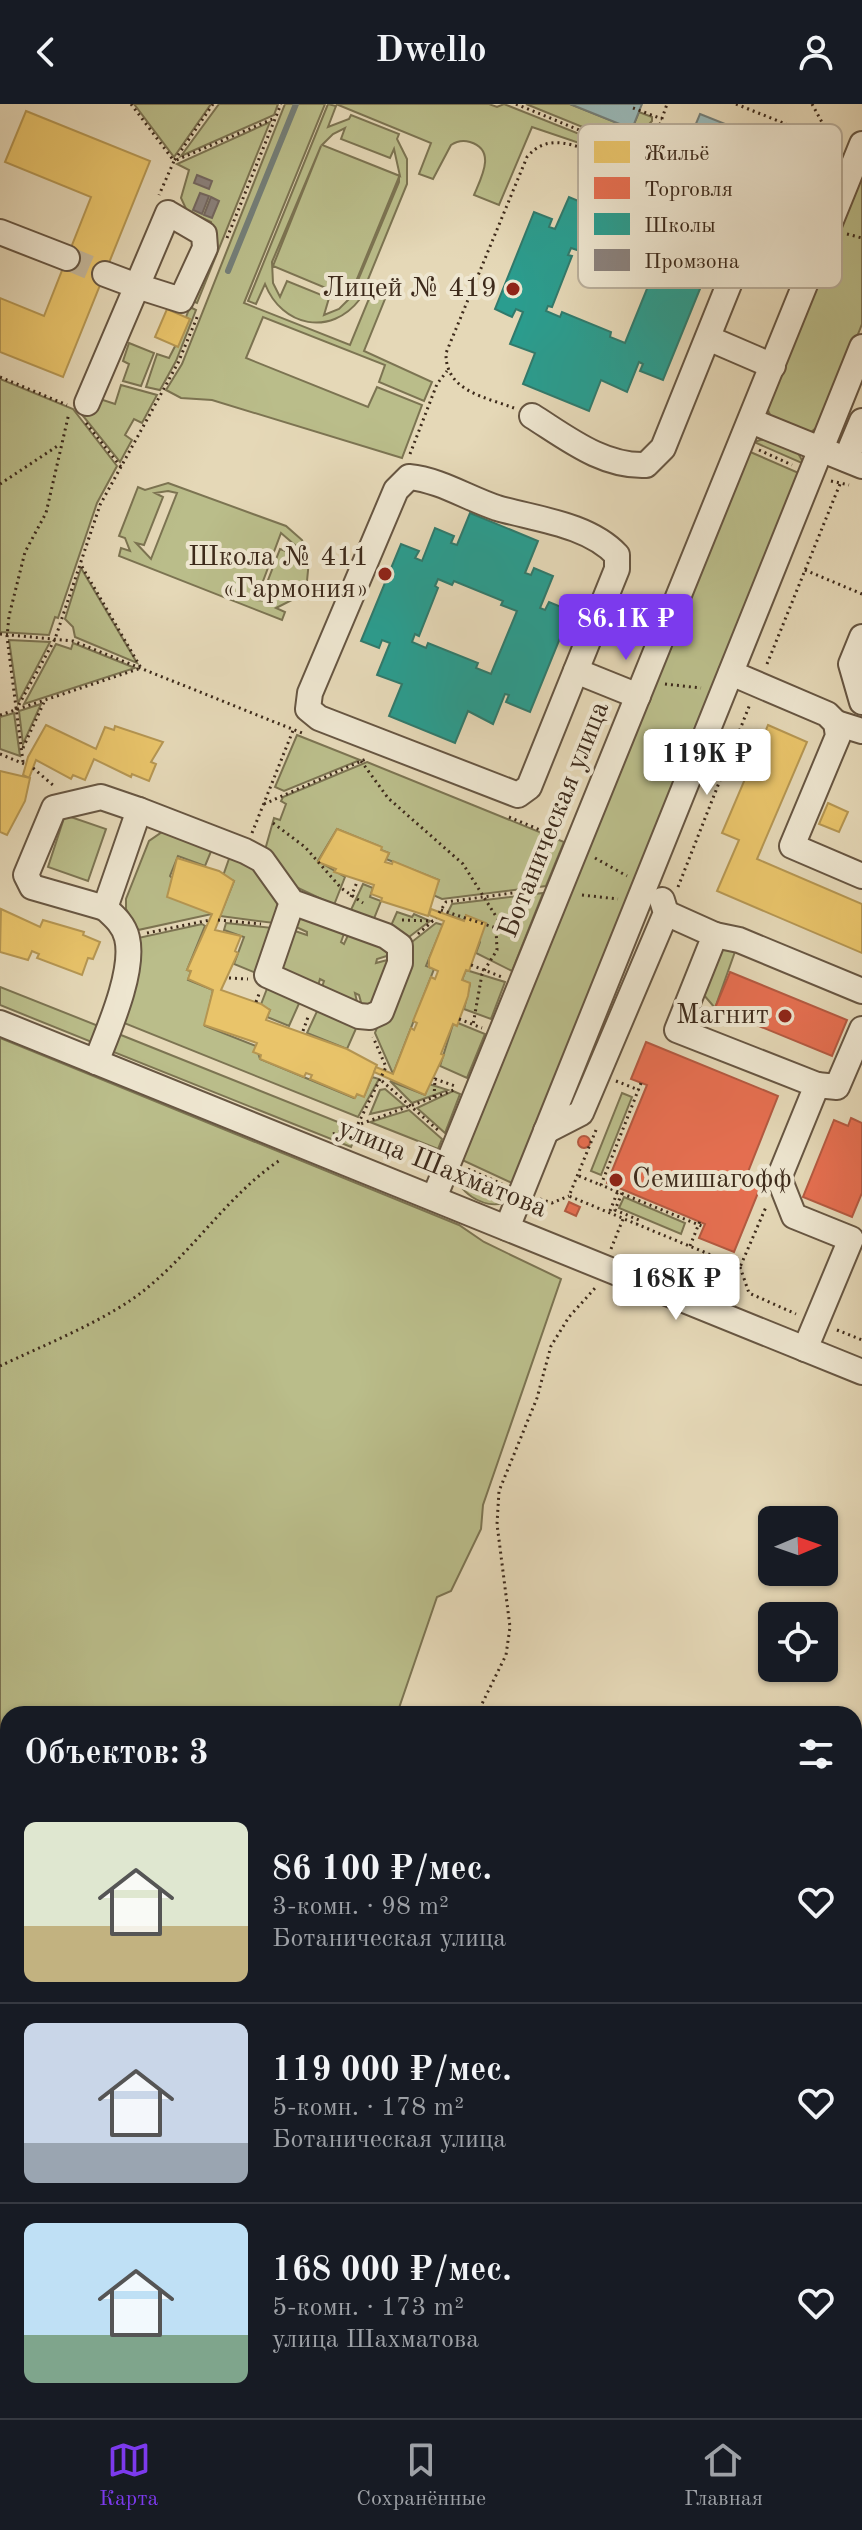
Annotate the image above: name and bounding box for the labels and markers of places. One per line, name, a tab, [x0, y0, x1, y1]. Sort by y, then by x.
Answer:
place label: Лицей № 419	[323, 275, 497, 303]
marker: Лицей № 419	[504, 280, 522, 298]
place label: Школа № 411 «Гармония»	[188, 544, 369, 604]
marker: Школа № 411 «Гармония»	[376, 565, 394, 583]
pin: 86.1K ₽	[552, 594, 700, 662]
pin: 119K ₽	[642, 729, 772, 797]
place label: Магнит	[676, 1002, 769, 1030]
marker: Магнит	[776, 1007, 794, 1025]
place label: Семишагофф	[632, 1166, 792, 1194]
marker: Семишагофф	[607, 1171, 625, 1189]
pin: 168K ₽	[611, 1254, 741, 1322]

